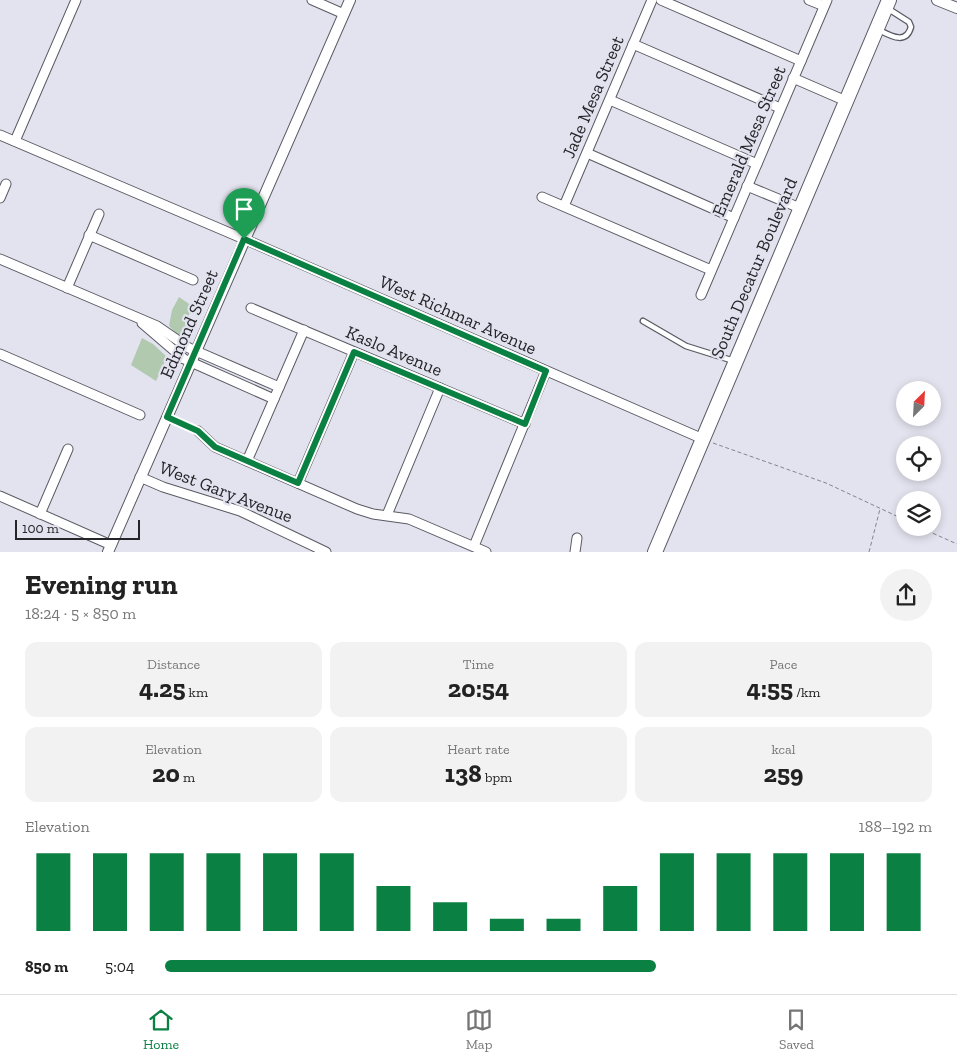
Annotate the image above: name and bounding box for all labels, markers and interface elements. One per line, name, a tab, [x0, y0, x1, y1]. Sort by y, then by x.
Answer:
street label: Jade Mesa Street	[557, 32, 629, 162]
street label: Emerald Mesa Street	[707, 62, 791, 220]
street label: South Decatur Boulevard	[706, 174, 802, 362]
pin	[223, 188, 265, 239]
icon: arrive	[230, 195, 258, 223]
street label: Edmond Street	[155, 266, 223, 382]
street label: West Richmar Avenue	[376, 270, 540, 360]
street label: Kaslo Avenue	[342, 321, 446, 381]
north arrow	[896, 381, 941, 426]
map controls	[896, 381, 941, 536]
button: locate	[896, 436, 941, 481]
street label: West Gary Avenue	[156, 456, 296, 528]
button: layers	[896, 491, 941, 536]
scale bar	[15, 516, 140, 540]
text: 100 m	[22, 520, 59, 537]
text: Evening run	[25, 568, 178, 601]
button: share	[880, 569, 932, 621]
text: 18:24 · 5 × 850 m	[25, 604, 136, 623]
text: Distance	[147, 656, 200, 673]
text: Time	[463, 656, 494, 673]
text: Pace	[770, 656, 797, 673]
text: 4.25	[139, 673, 185, 703]
text: 20:54	[448, 673, 509, 703]
text: 4:55	[747, 673, 793, 703]
text: km	[185, 684, 208, 701]
text: /km	[793, 684, 820, 701]
text: Elevation	[145, 741, 202, 758]
text: Heart rate	[447, 741, 510, 758]
text: kcal	[772, 741, 796, 758]
text: 20	[152, 758, 180, 788]
text: 138	[445, 758, 482, 788]
text: 259	[764, 758, 803, 788]
text: m	[180, 769, 195, 786]
text: bpm	[482, 769, 512, 786]
text: Elevation	[25, 817, 90, 836]
text: 188–192 m	[859, 817, 932, 836]
text: 850 m	[25, 957, 68, 976]
text: 5:04	[105, 957, 135, 976]
tab: Home	[143, 1006, 179, 1053]
tab: Map	[465, 1006, 493, 1053]
tab: Saved	[779, 1006, 814, 1053]

